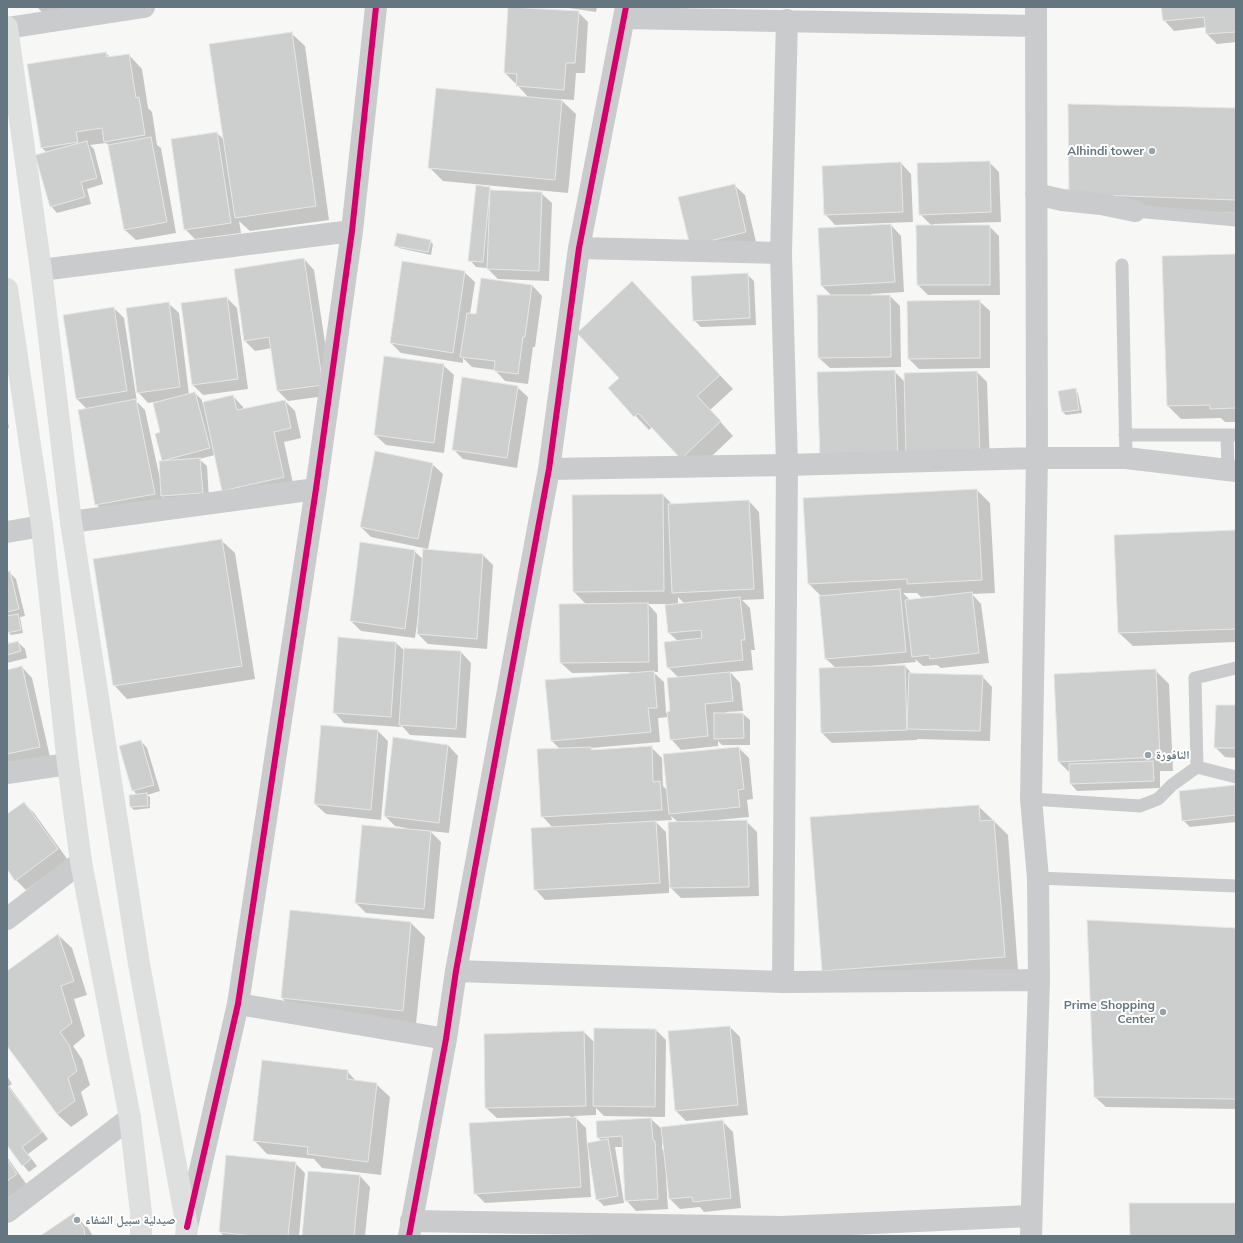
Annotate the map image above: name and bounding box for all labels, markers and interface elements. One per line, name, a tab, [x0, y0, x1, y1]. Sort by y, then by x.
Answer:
place label: Alhindi tower	[1067, 144, 1144, 158]
marker: Alhindi tower	[1147, 146, 1157, 156]
place label: النافورة	[1156, 748, 1190, 762]
marker: النافورة	[1143, 750, 1153, 760]
place label: Prime Shopping Center	[1064, 998, 1155, 1026]
marker: Prime Shopping Center	[1158, 1007, 1168, 1017]
place label: صيدلية سبيل الشفاء	[85, 1213, 176, 1227]
marker: صيدلية سبيل الشفاء	[72, 1215, 82, 1225]

